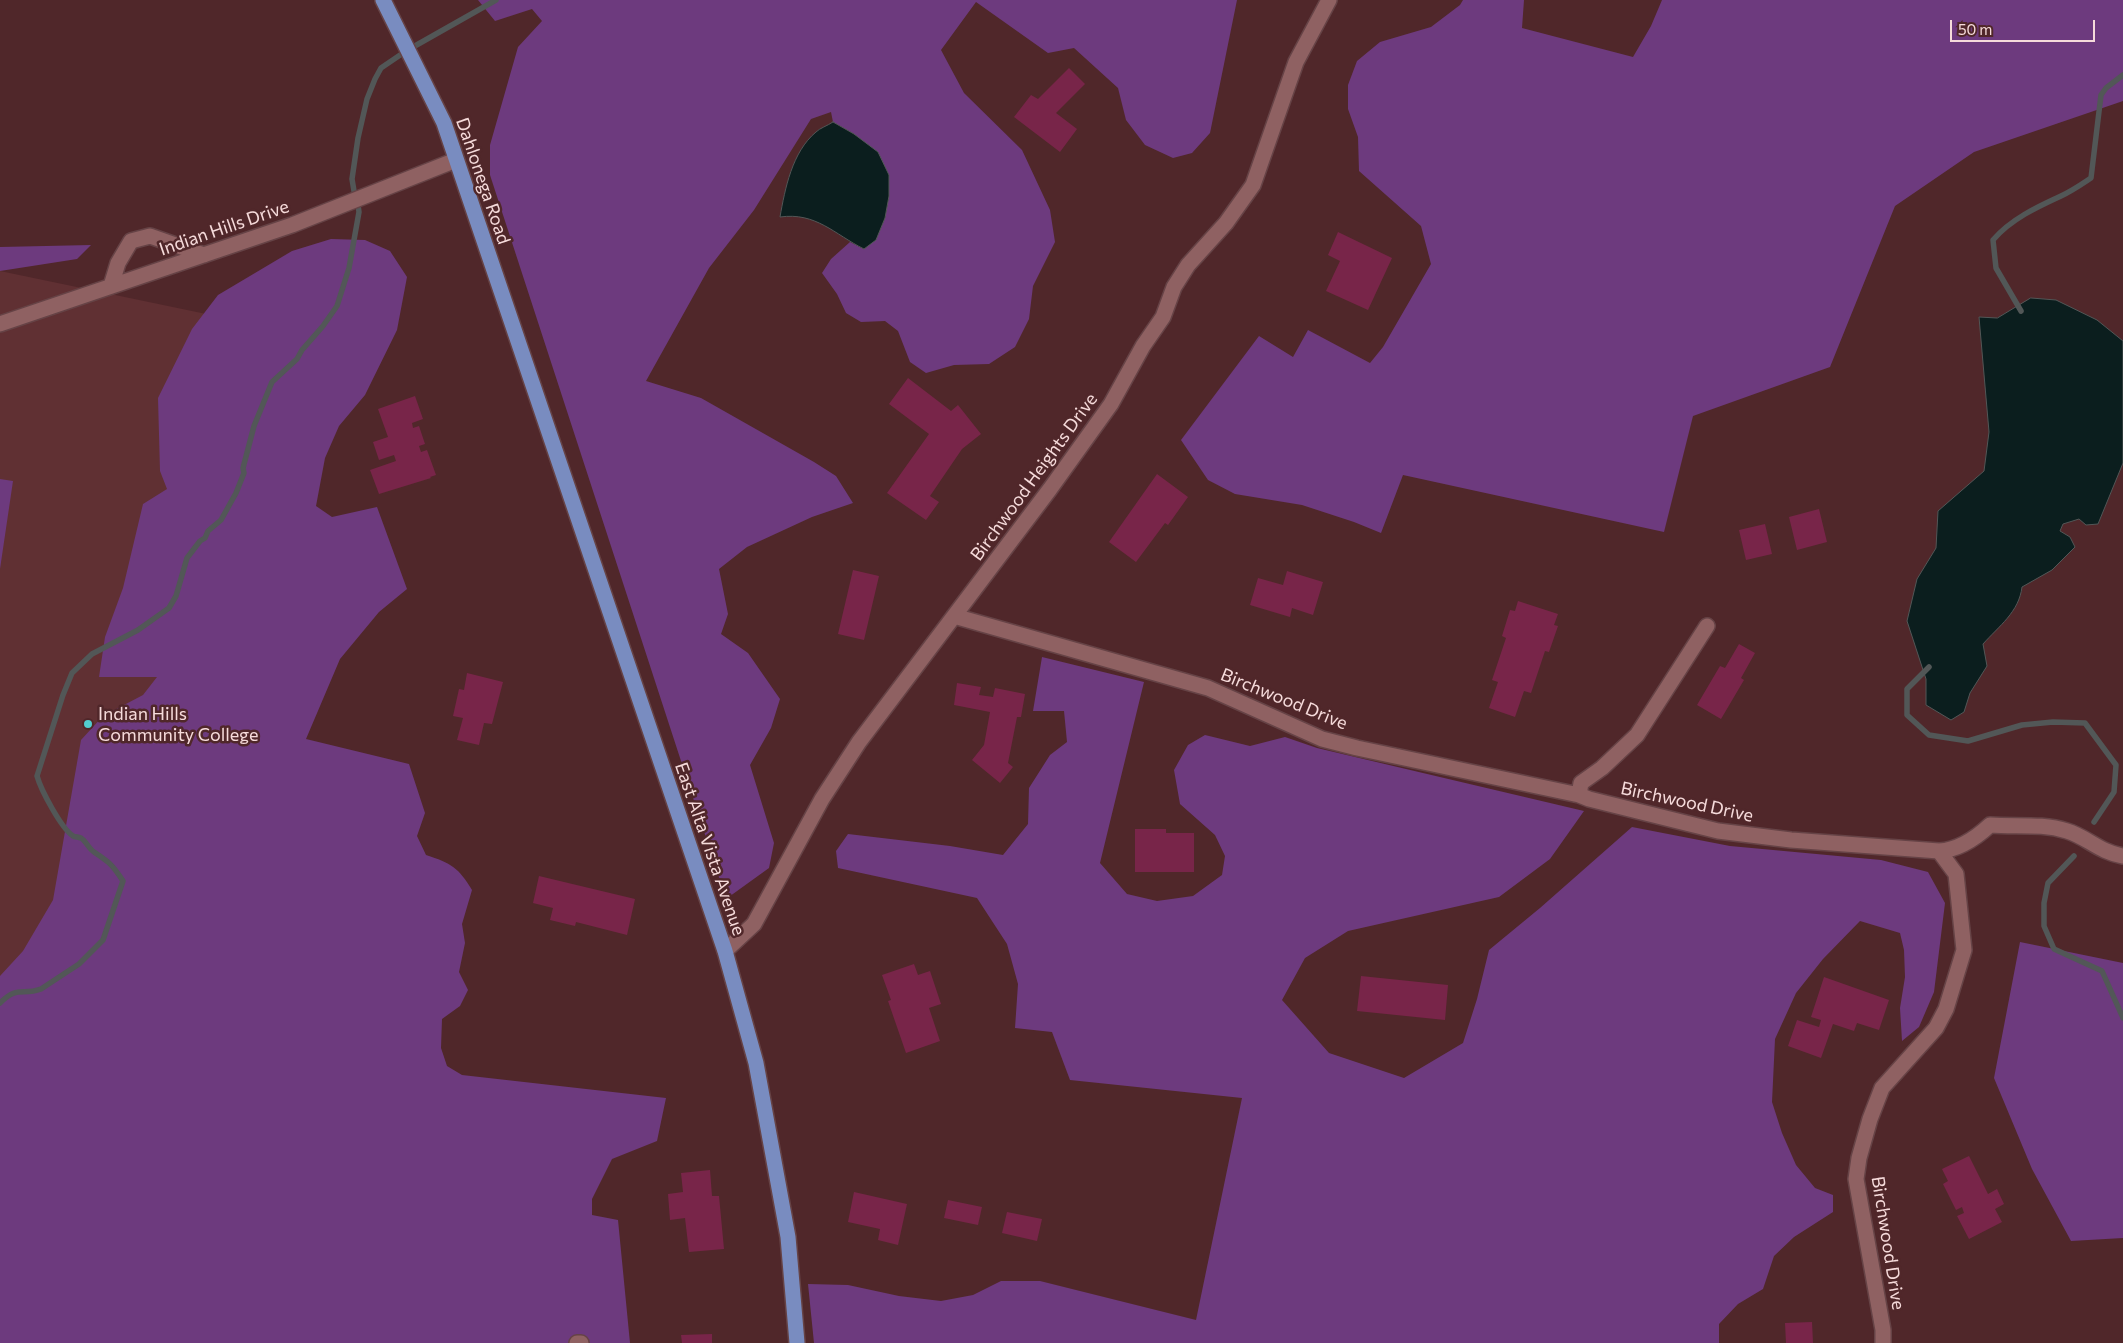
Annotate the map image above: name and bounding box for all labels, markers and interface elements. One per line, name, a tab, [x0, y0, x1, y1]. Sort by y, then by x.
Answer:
scale bar	[1953, 10, 2098, 42]
text: 50 m	[1958, 20, 1992, 38]
street label: Dahlonega Road	[451, 115, 515, 247]
street label: Indian Hills Drive	[156, 196, 292, 260]
street label: Birchwood Heights Drive	[966, 389, 1102, 565]
street label: Birchwood Drive	[1217, 664, 1351, 734]
place label: Indian Hills Community College	[98, 703, 258, 746]
marker: Indian Hills Community College	[82, 718, 94, 730]
street label: East Alta Vista Avenue	[670, 760, 750, 938]
street label: Birchwood Drive	[1619, 777, 1755, 827]
street label: Birchwood Drive	[1867, 1175, 1909, 1311]

